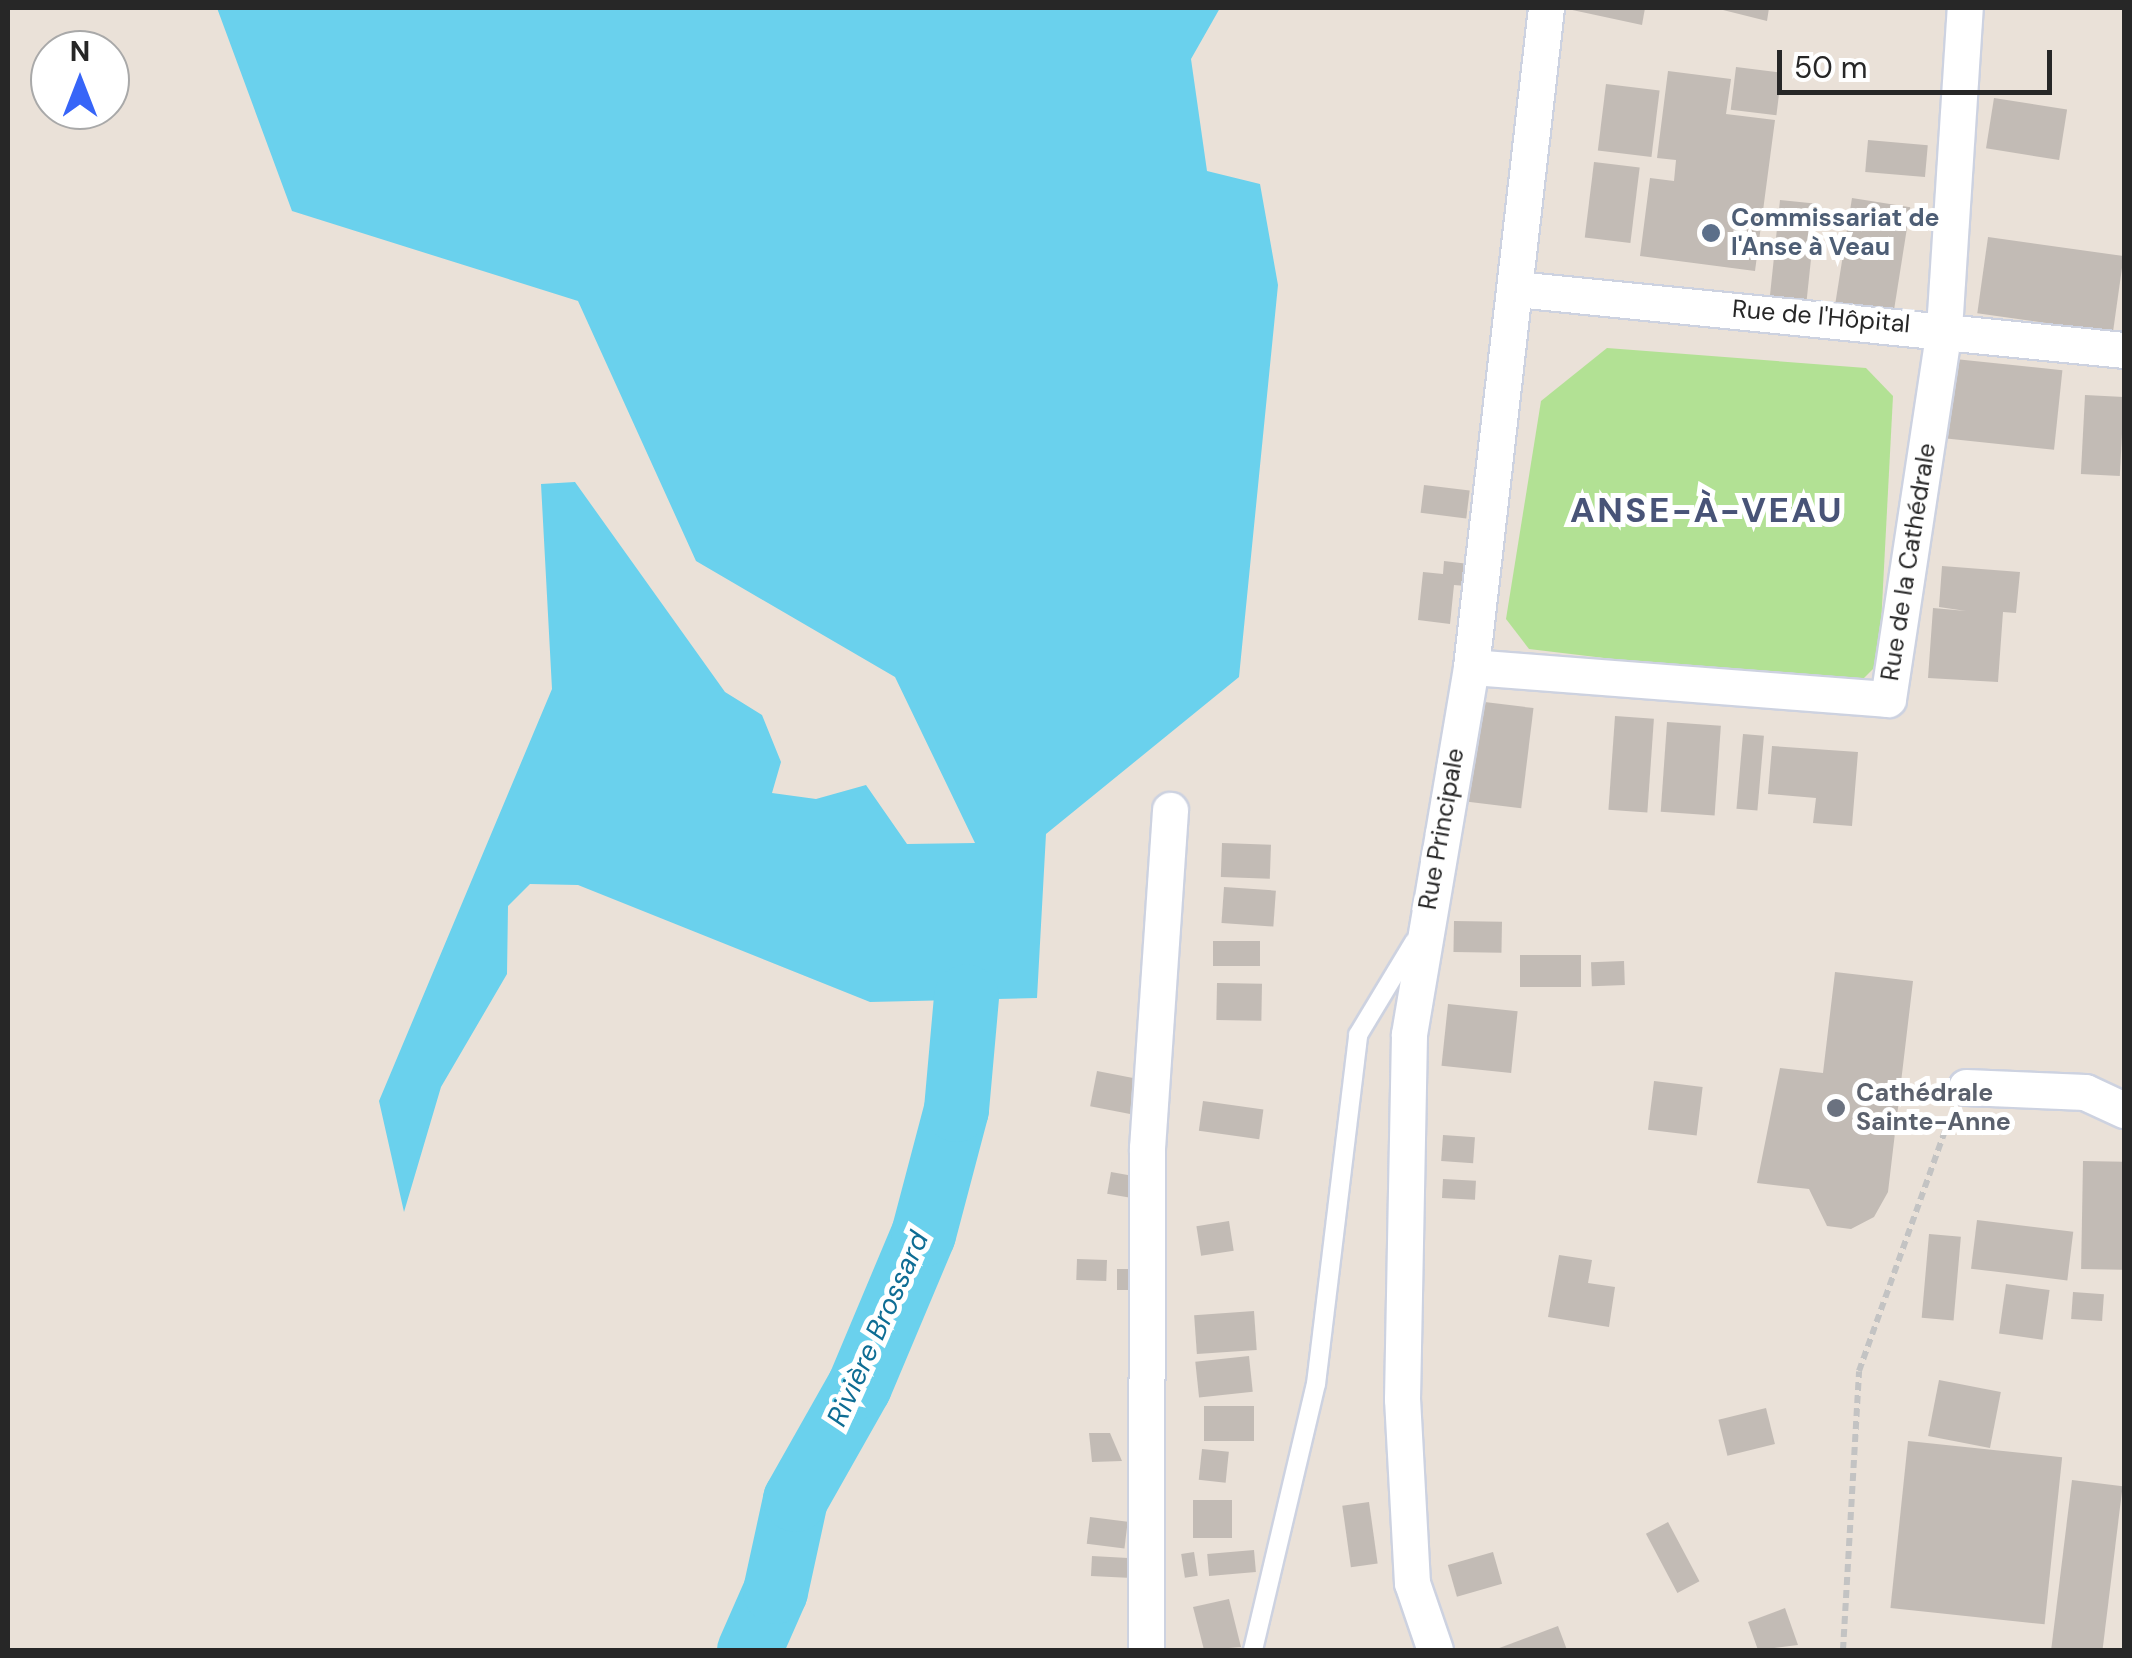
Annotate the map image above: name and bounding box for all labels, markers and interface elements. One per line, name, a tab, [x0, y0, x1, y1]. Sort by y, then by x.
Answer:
north arrow	[30, 30, 130, 130]
scale bar	[1782, 30, 2057, 92]
text: N	[70, 33, 90, 70]
text: 50 m	[1794, 48, 1868, 87]
place label: Commissariat de l'Anse à Veau	[1731, 204, 1940, 263]
marker: Commissariat de l'Anse à Veau	[1700, 222, 1722, 244]
street label: Rue de l'Hôpital	[1731, 294, 1911, 340]
street label: Rue de la Cathédrale	[1875, 441, 1943, 683]
district label: ANSE-À-VEAU	[1570, 489, 1844, 531]
street label: Rue Principale	[1413, 746, 1471, 912]
place label: Cathédrale Sainte-Anne	[1856, 1079, 2011, 1138]
marker: Cathédrale Sainte-Anne	[1825, 1097, 1847, 1119]
water label: Rivière Brossard	[820, 1226, 936, 1432]

